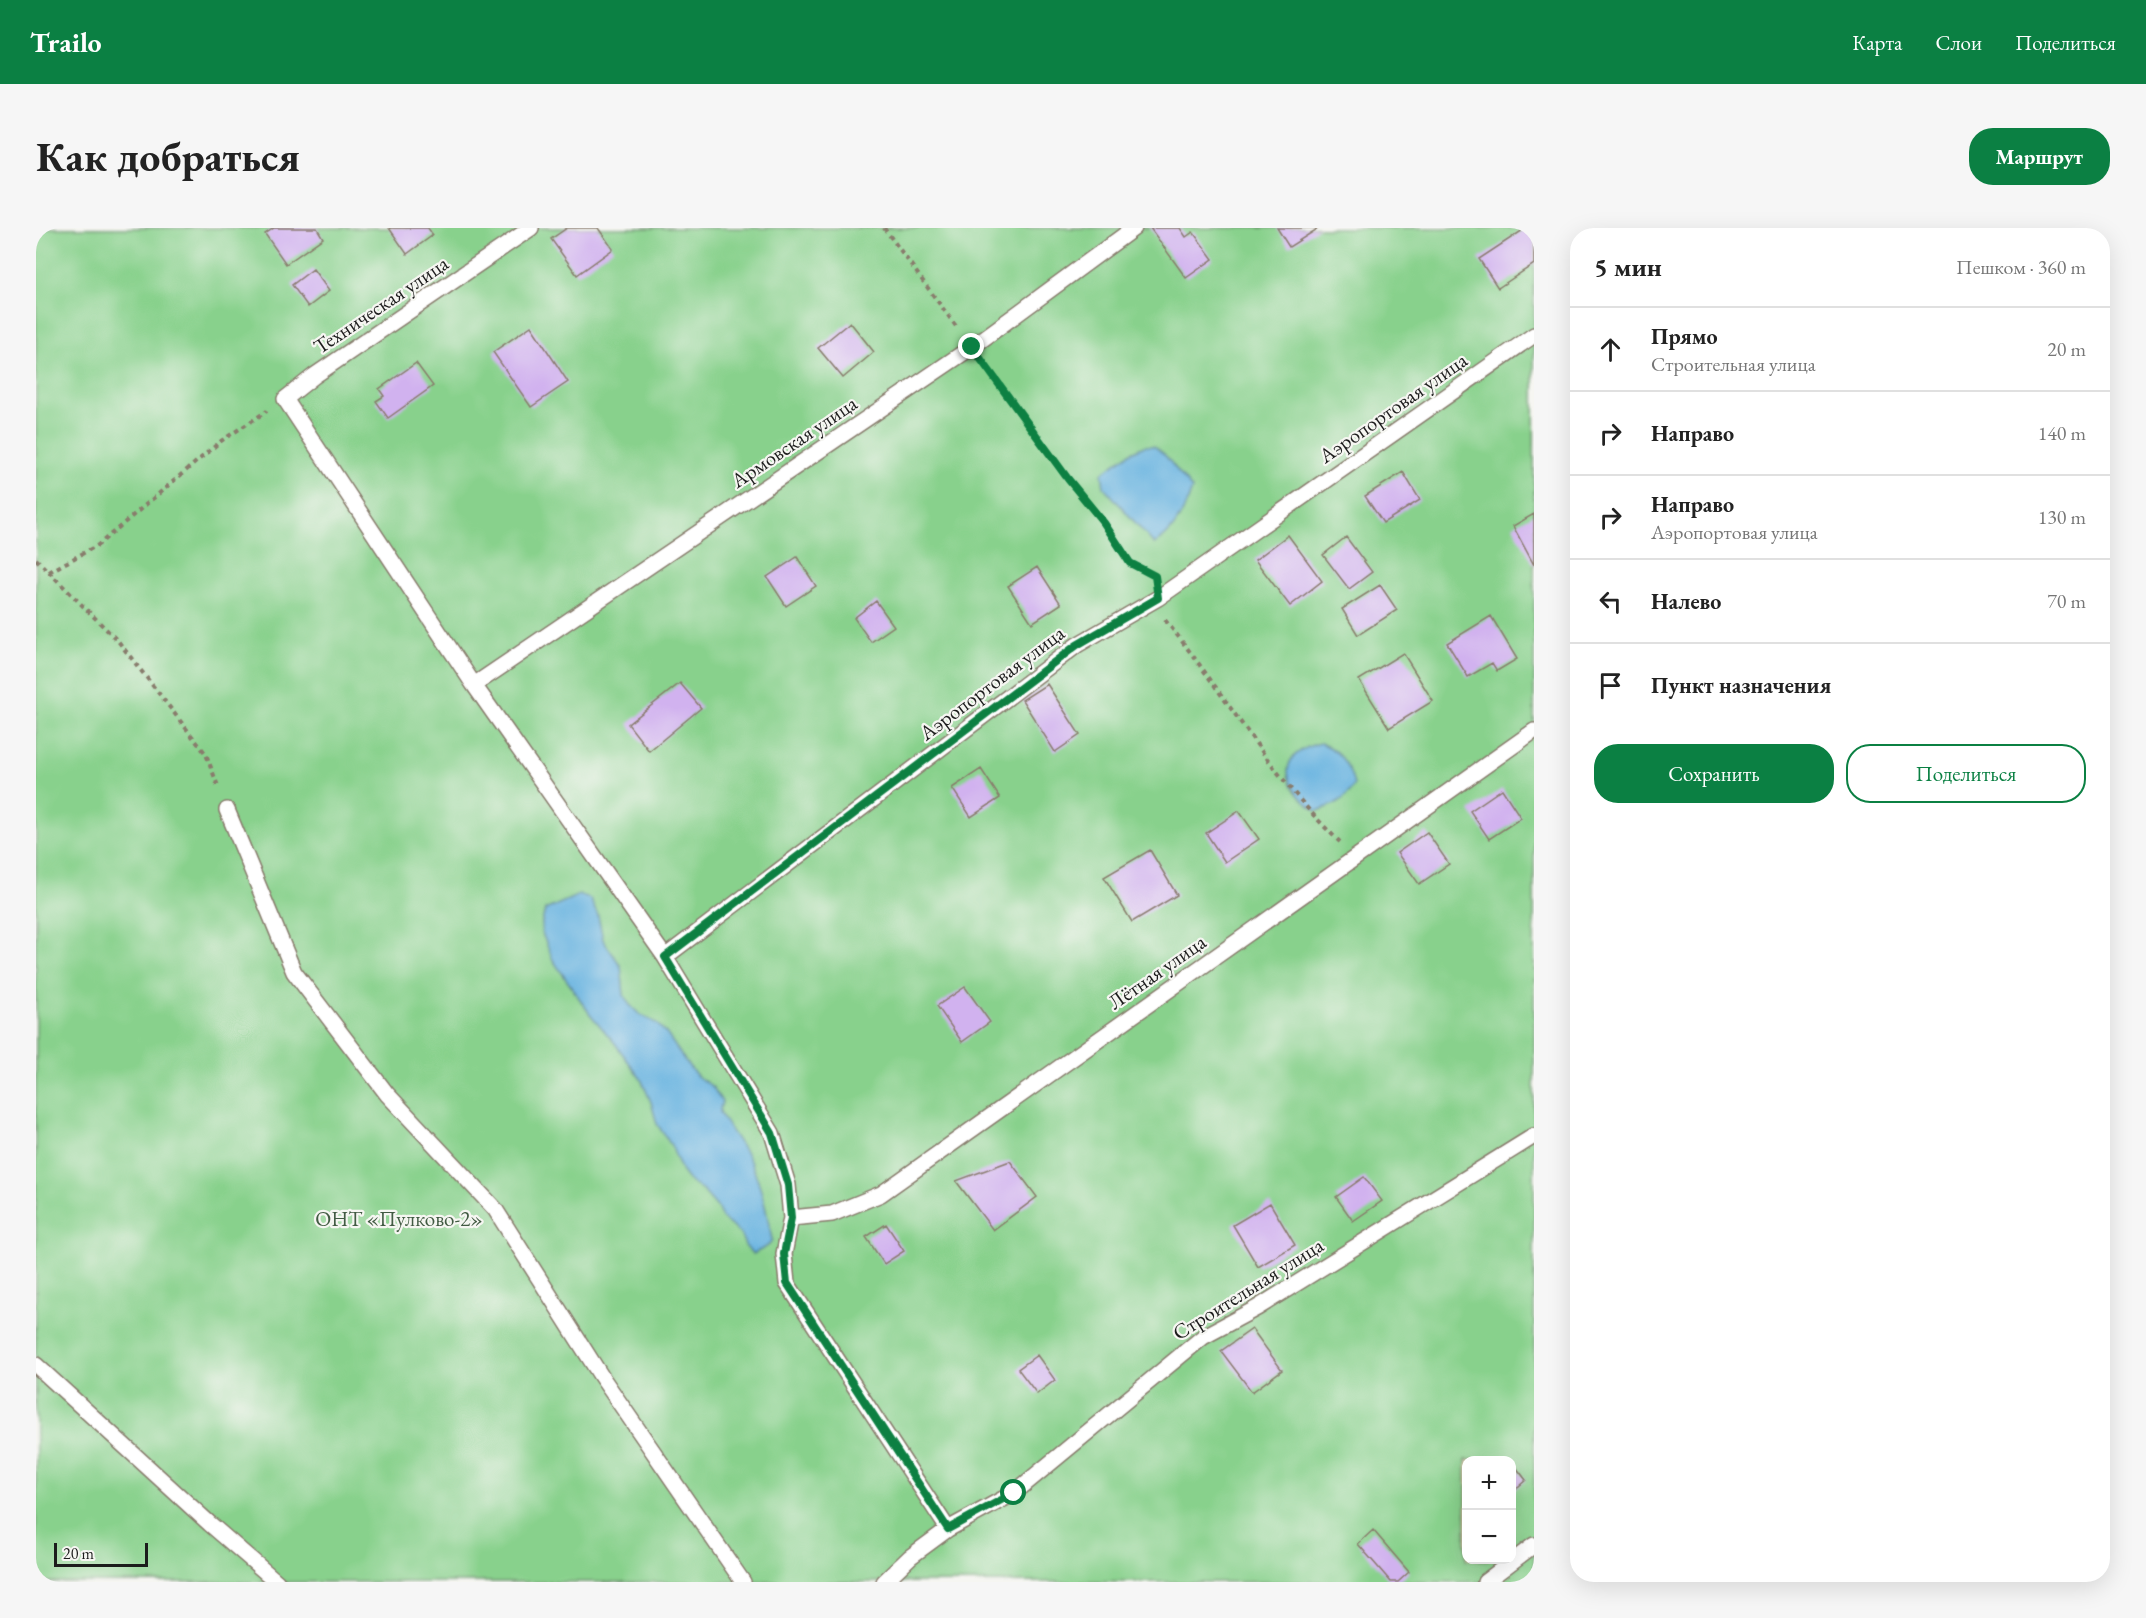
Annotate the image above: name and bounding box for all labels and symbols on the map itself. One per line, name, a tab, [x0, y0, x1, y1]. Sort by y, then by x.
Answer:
street label: Техническая улица	[308, 249, 454, 360]
route end	[958, 333, 984, 359]
street label: Аэропортовая улица	[1312, 346, 1473, 469]
street label: Армовская улица	[725, 389, 863, 494]
street label: Аэропортовая улица	[913, 619, 1070, 747]
street label: Лётная улица	[1102, 928, 1212, 1015]
park label: ОНТ «Пулково-2»	[315, 1205, 483, 1232]
street label: Строительная улица	[1167, 1231, 1329, 1346]
route start	[1000, 1479, 1026, 1505]
scale bar	[54, 1540, 148, 1568]

